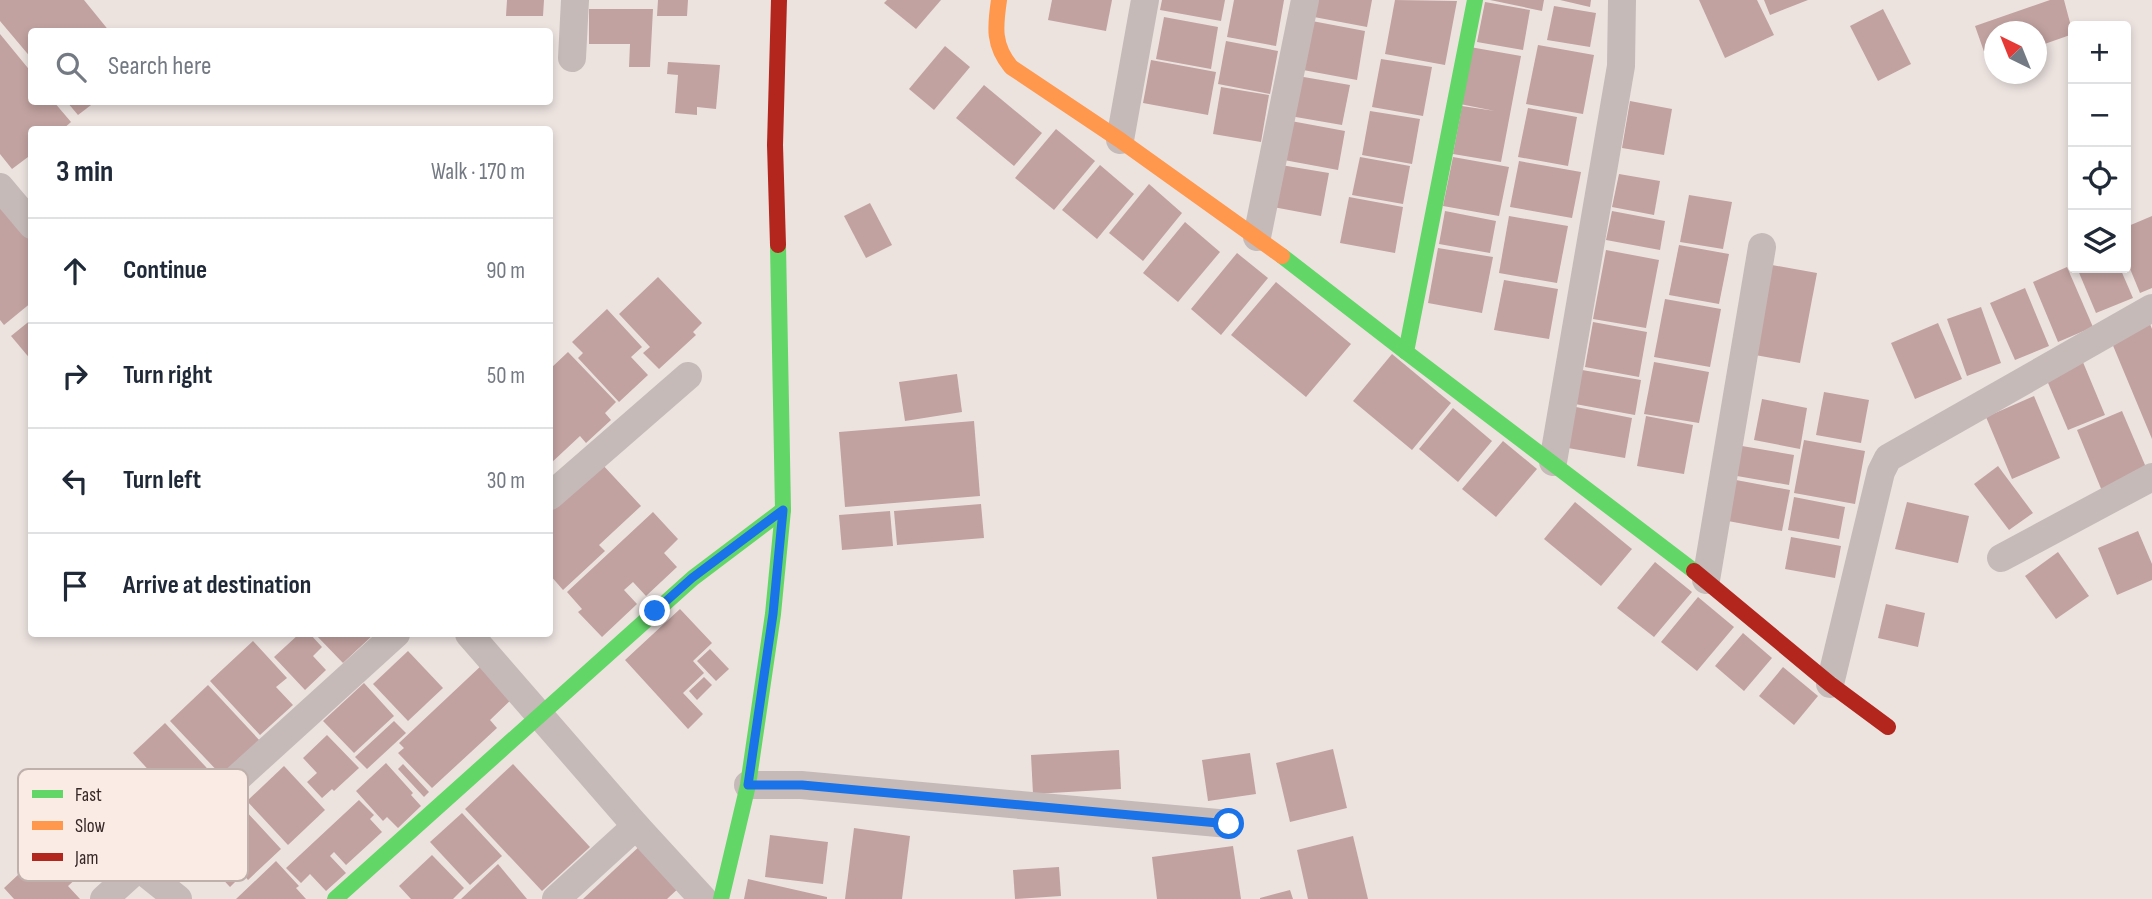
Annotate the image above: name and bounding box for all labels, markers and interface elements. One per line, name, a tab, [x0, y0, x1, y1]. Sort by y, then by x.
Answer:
north arrow	[1984, 21, 2047, 84]
map controls	[2068, 21, 2131, 273]
button: +	[2068, 21, 2131, 84]
search box	[28, 28, 553, 105]
icon: search	[52, 48, 90, 86]
text: Search here	[108, 51, 211, 82]
button: −	[2068, 84, 2131, 147]
button: locate	[2068, 147, 2131, 210]
text: 3 min	[56, 154, 113, 190]
text: Walk · 170 m	[431, 158, 525, 186]
button: layers	[2068, 210, 2131, 273]
icon: ahead	[56, 252, 94, 290]
text: Continue	[123, 255, 207, 286]
text: 90 m	[486, 257, 525, 285]
icon: right	[56, 357, 94, 395]
text: Turn right	[123, 360, 212, 391]
text: 50 m	[487, 362, 525, 390]
icon: left	[56, 462, 94, 500]
text: Turn left	[123, 465, 201, 496]
text: 30 m	[487, 467, 525, 495]
icon: arrive	[56, 567, 94, 605]
text: Arrive at destination	[123, 570, 311, 601]
route end	[639, 595, 670, 626]
legend	[18, 769, 248, 881]
text: Fast	[75, 784, 102, 807]
route start	[1213, 808, 1244, 839]
text: Slow	[75, 815, 105, 838]
text: Jam	[74, 847, 98, 870]

